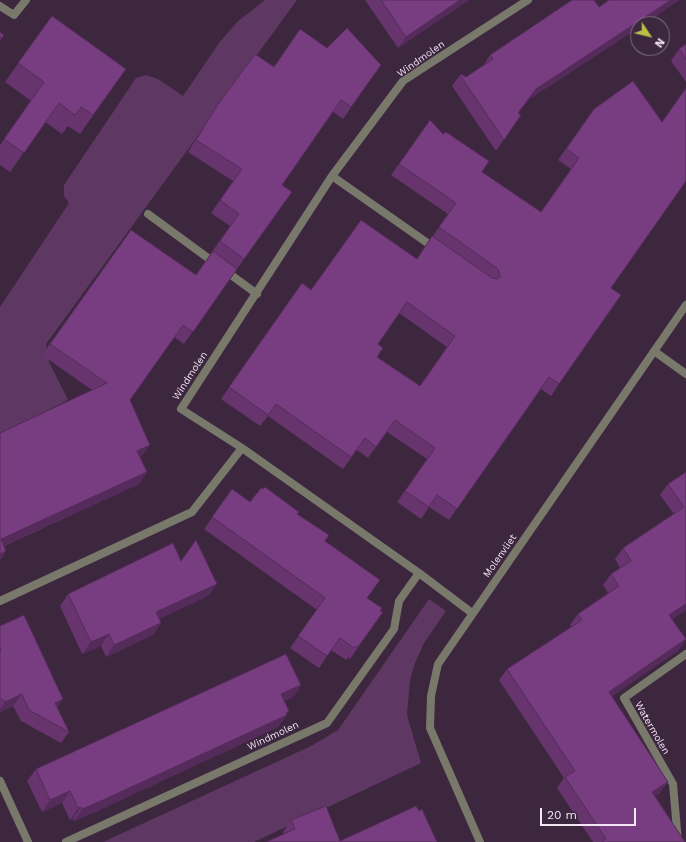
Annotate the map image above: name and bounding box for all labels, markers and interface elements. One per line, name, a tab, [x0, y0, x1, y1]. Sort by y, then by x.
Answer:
north arrow	[630, 16, 670, 56]
text: N	[652, 36, 667, 50]
street label: Windmolen	[395, 38, 447, 80]
street label: Windmolen	[170, 350, 210, 402]
street label: Molenvliet	[481, 532, 519, 580]
street label: Watermolen	[632, 699, 672, 757]
street label: Windmolen	[245, 719, 301, 753]
scale bar	[542, 800, 638, 826]
text: 20 m	[547, 808, 577, 822]

